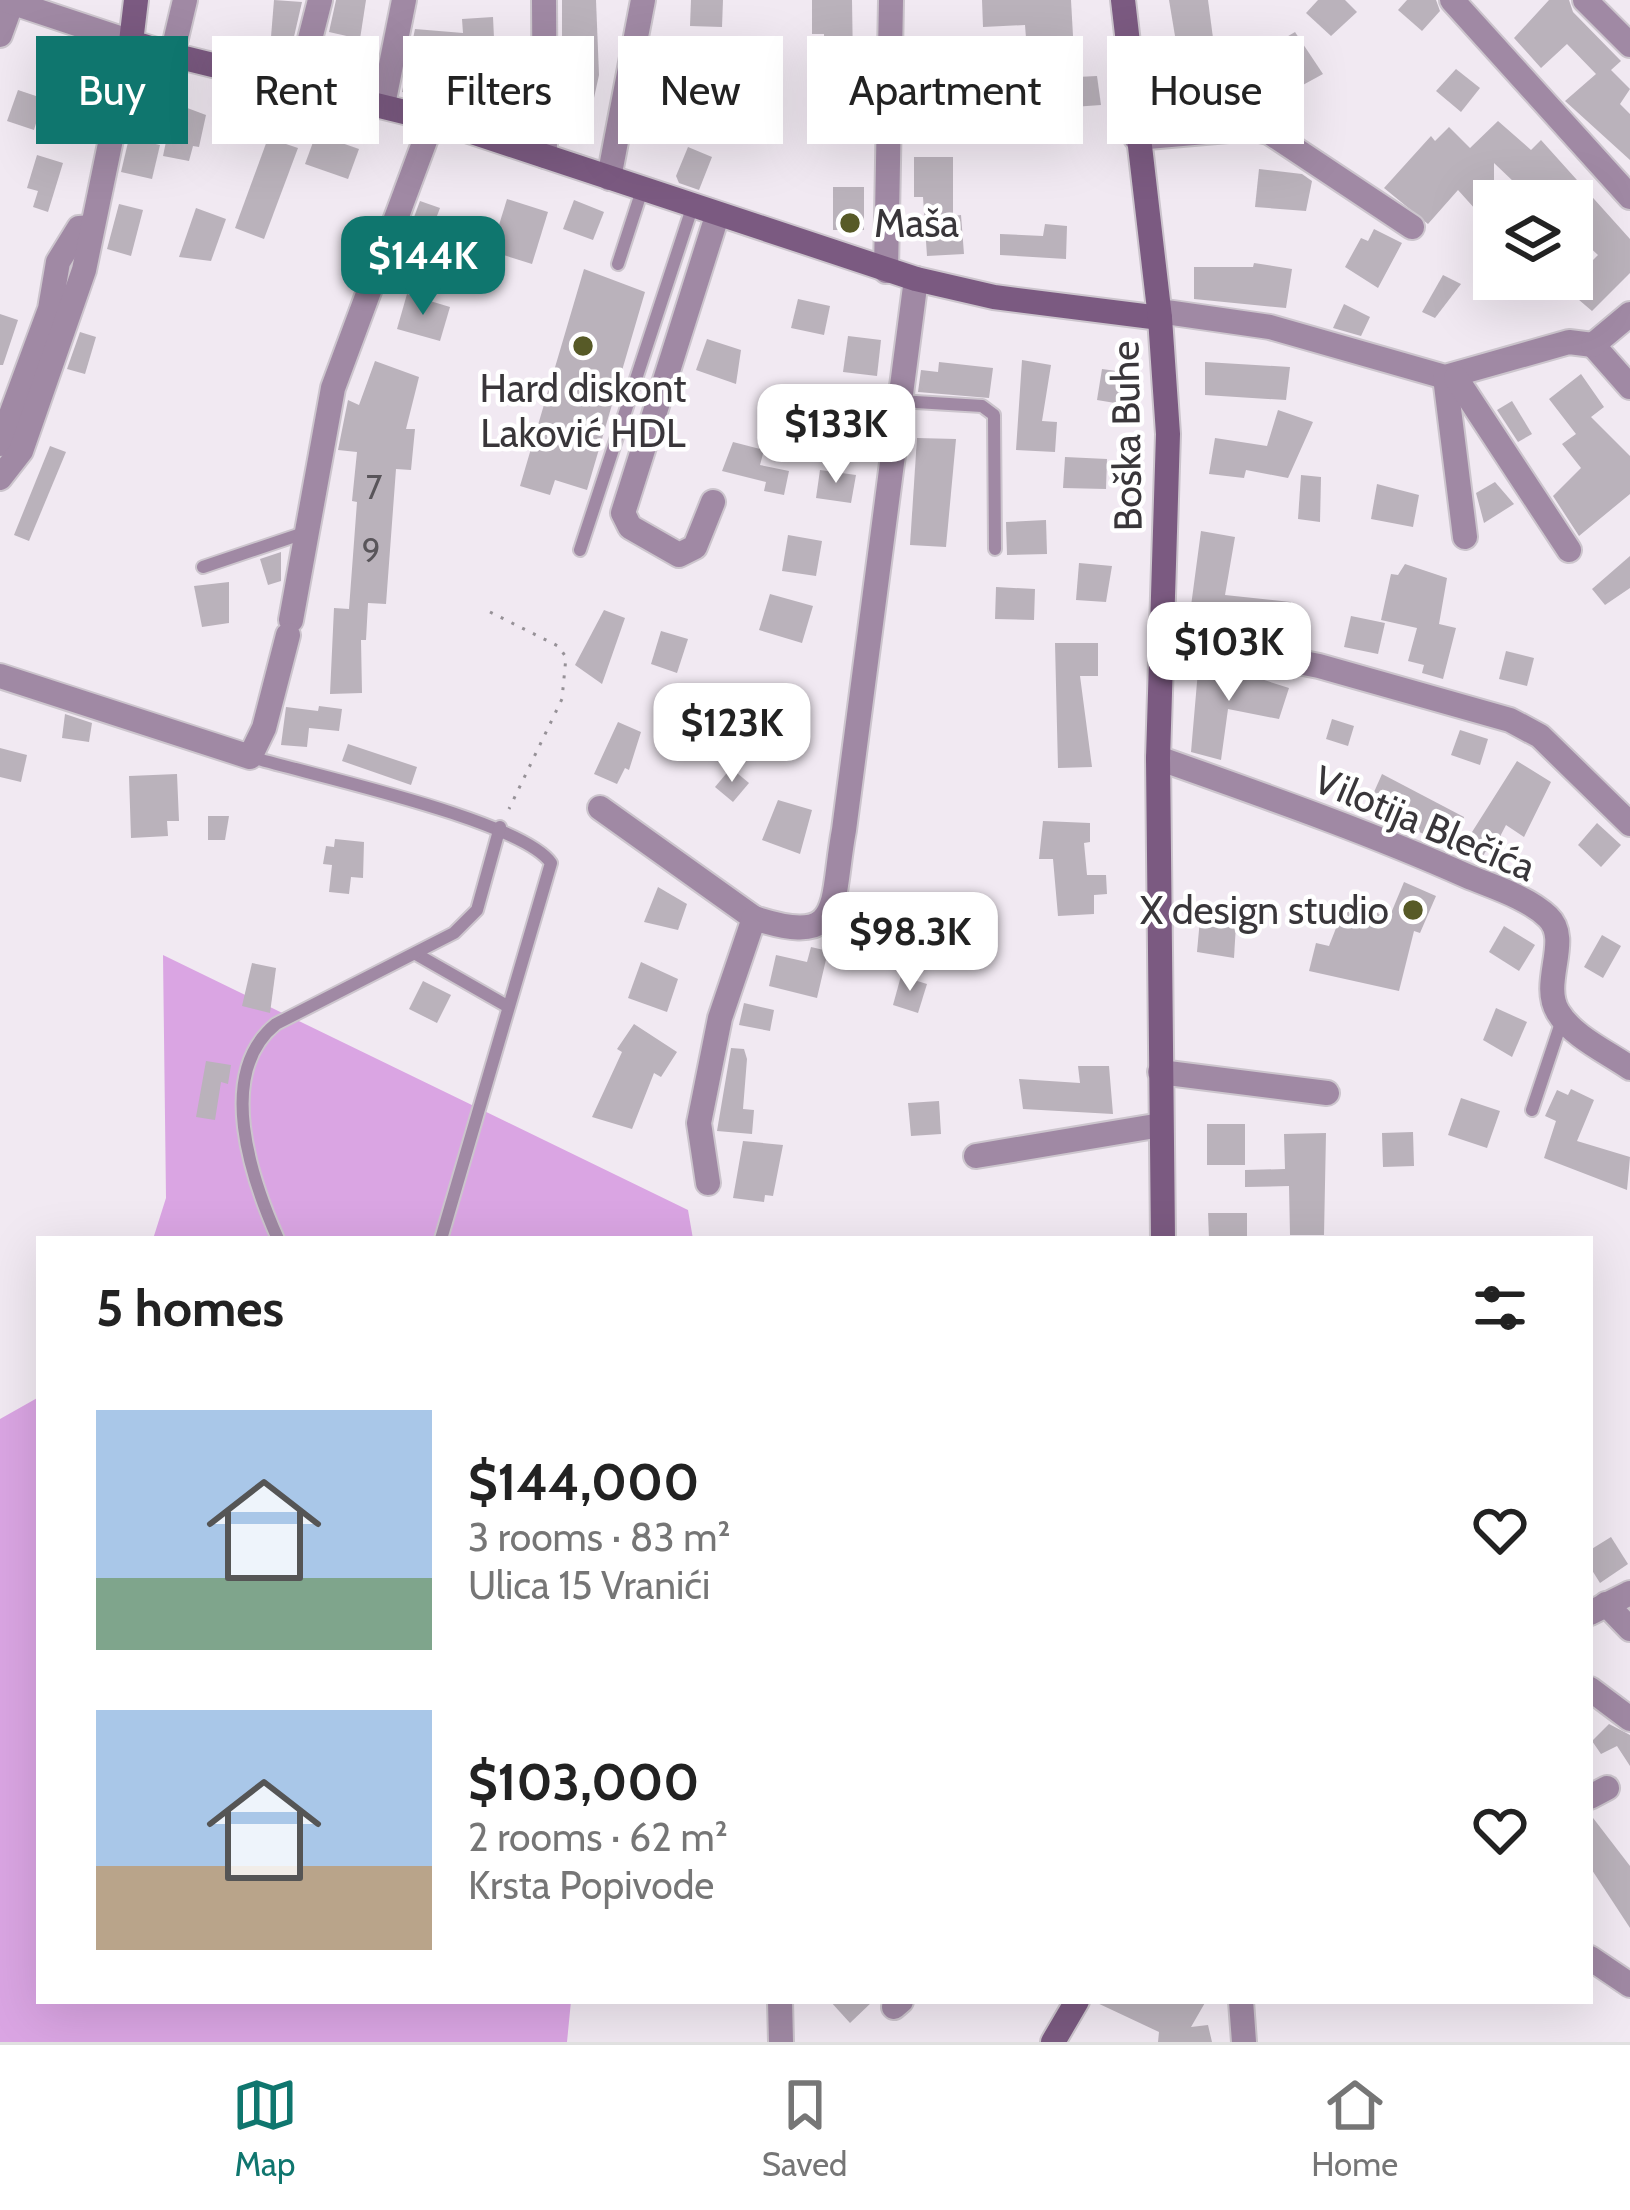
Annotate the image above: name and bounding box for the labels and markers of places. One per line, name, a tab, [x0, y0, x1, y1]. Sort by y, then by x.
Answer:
place label: Maša	[874, 199, 959, 247]
marker: Maša	[837, 210, 863, 236]
pin: $144K	[339, 216, 507, 318]
marker: Hard diskont Laković HDL	[570, 333, 596, 359]
place label: Hard diskont Laković HDL	[480, 364, 686, 457]
pin: $133K	[752, 384, 920, 486]
pin: $103K	[1145, 602, 1313, 704]
pin: $123K	[648, 683, 816, 785]
place label: X design studio	[1140, 886, 1389, 934]
pin: $98.3K	[812, 892, 1008, 994]
marker: X design studio	[1400, 897, 1426, 923]

